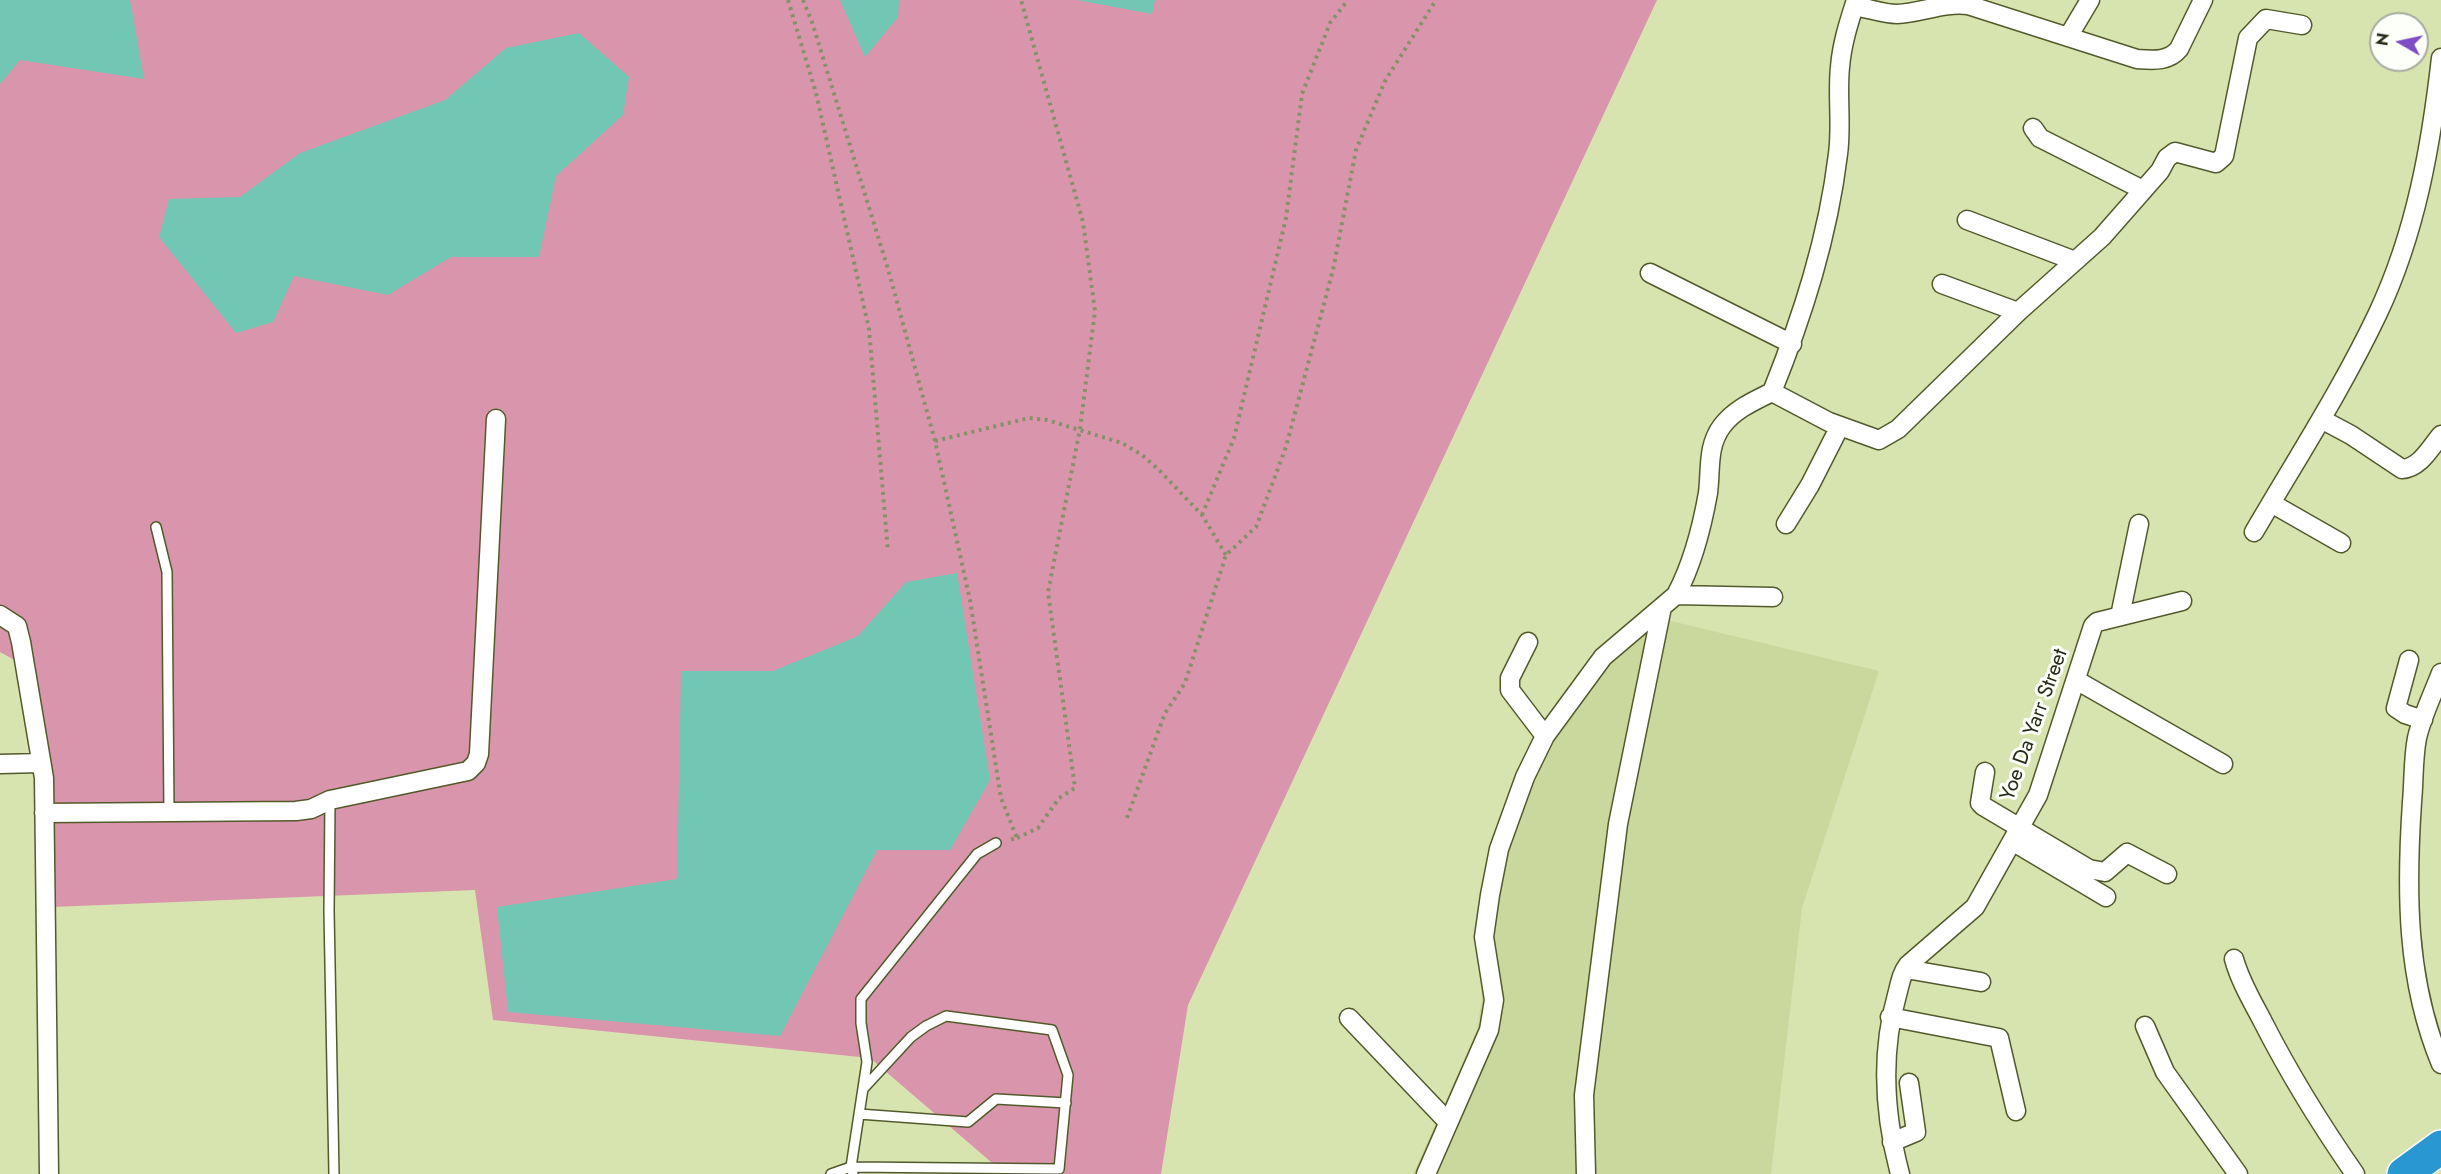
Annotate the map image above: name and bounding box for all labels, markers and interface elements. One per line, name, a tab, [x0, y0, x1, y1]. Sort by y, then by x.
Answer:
north arrow	[2369, 12, 2429, 72]
text: N	[2370, 31, 2395, 47]
street label: Yoe Da Yarr Street	[1996, 646, 2074, 804]

